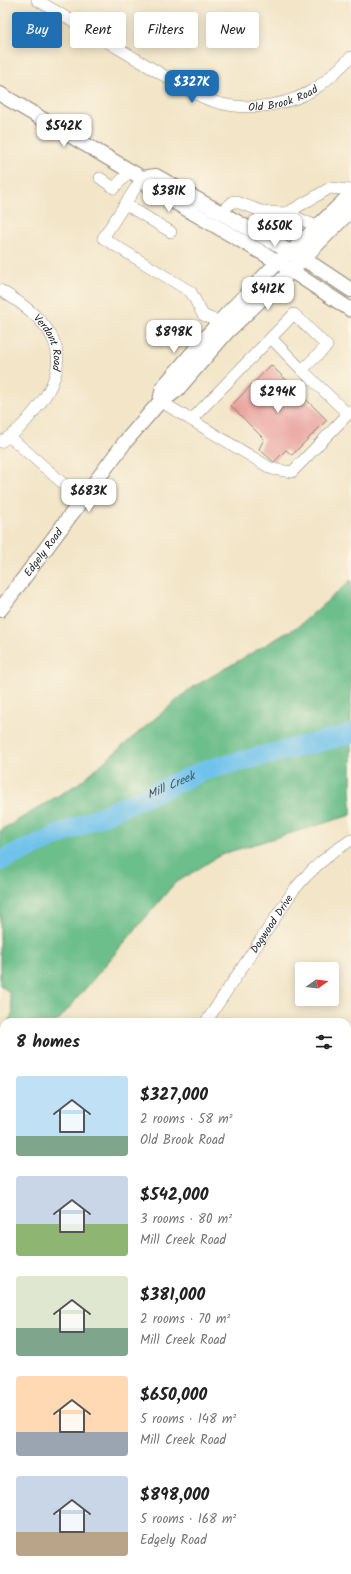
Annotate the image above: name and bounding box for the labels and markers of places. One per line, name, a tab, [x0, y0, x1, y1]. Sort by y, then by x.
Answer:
pin: $327K	[164, 70, 220, 104]
pin: $542K	[36, 114, 92, 148]
pin: $381K	[141, 179, 197, 213]
pin: $650K	[247, 214, 303, 248]
pin: $412K	[240, 277, 296, 311]
pin: $898K	[146, 320, 202, 354]
pin: $294K	[250, 380, 306, 414]
pin: $683K	[61, 479, 117, 513]

